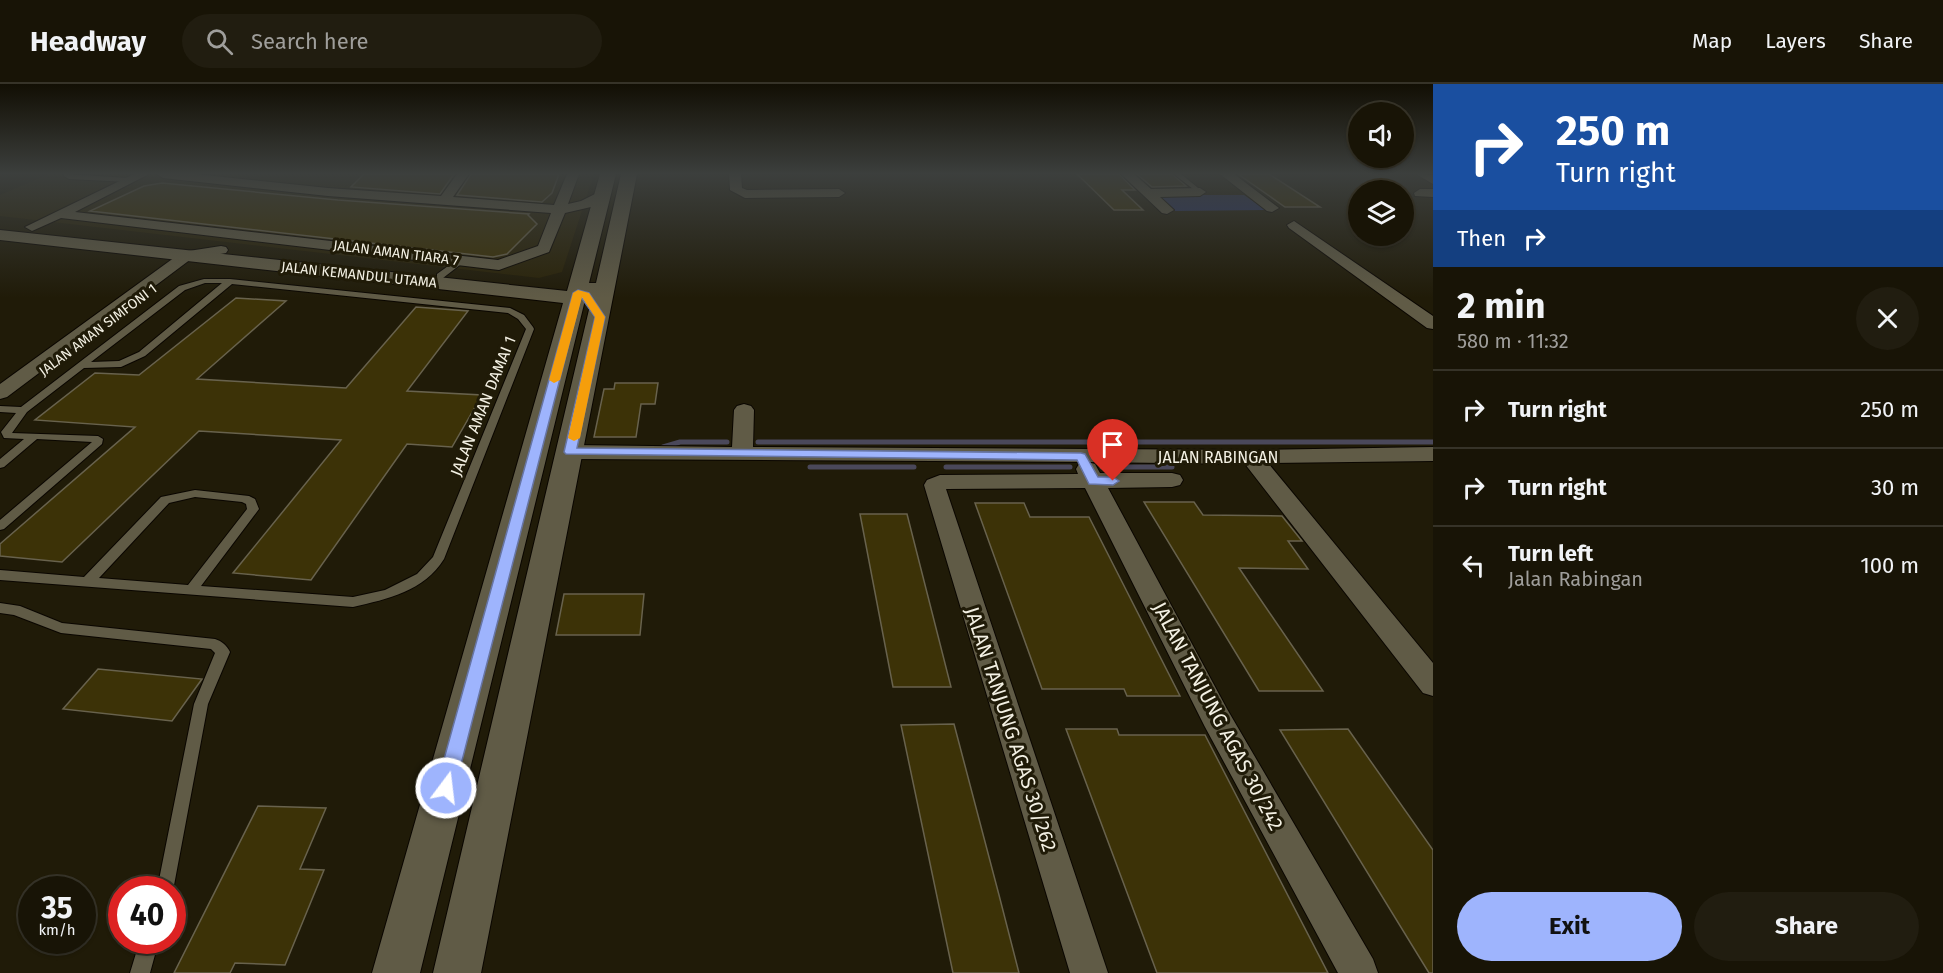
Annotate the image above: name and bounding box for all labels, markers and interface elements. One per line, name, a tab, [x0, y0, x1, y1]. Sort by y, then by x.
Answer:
search box	[182, 14, 602, 68]
text: Headway	[30, 25, 146, 58]
icon: search	[203, 25, 236, 58]
text: Search here	[251, 28, 369, 55]
text: Map	[1692, 28, 1732, 54]
text: Layers	[1765, 28, 1826, 54]
text: Share	[1859, 28, 1913, 54]
map controls	[1348, 102, 1414, 246]
button: sound	[1348, 102, 1414, 168]
text: 250 m	[1556, 106, 1670, 156]
icon: right	[1457, 108, 1535, 186]
text: Turn right	[1556, 157, 1676, 189]
button: layers	[1348, 180, 1414, 246]
icon: right	[1518, 222, 1551, 255]
text: Then	[1457, 225, 1506, 252]
street label: JALAN AMAN TIARA 7	[332, 237, 460, 269]
street label: JALAN KEMANDUL UTAMA	[280, 258, 438, 292]
street label: JALAN AMAN SIMFONI 1	[36, 280, 160, 380]
text: 2 min	[1457, 284, 1546, 328]
button: close	[1856, 287, 1919, 350]
text: 580 m · 11:32	[1457, 329, 1569, 353]
street label: JALAN AMAN DAMAI 1	[446, 333, 520, 479]
icon: right	[1457, 393, 1490, 426]
text: Turn right	[1508, 396, 1607, 423]
text: 250 m	[1860, 396, 1919, 423]
pin	[1087, 419, 1138, 481]
icon: arrive	[1096, 428, 1129, 461]
street label: JALAN RABINGAN	[1158, 448, 1278, 467]
icon: right	[1457, 471, 1490, 504]
text: Turn right	[1508, 474, 1607, 501]
text: 30 m	[1871, 474, 1919, 501]
text: Turn left	[1508, 540, 1593, 567]
icon: left	[1457, 549, 1490, 582]
text: 100 m	[1860, 552, 1919, 579]
text: Jalan Rabingan	[1508, 567, 1643, 591]
street label: JALAN TANJUNG AGAS 30/242	[1148, 598, 1288, 834]
street label: JALAN TANJUNG AGAS 30/262	[960, 604, 1062, 854]
position arrow	[414, 756, 478, 820]
speed limit sign: 40	[108, 876, 186, 954]
text: 35	[41, 890, 73, 926]
button: Exit	[1457, 892, 1682, 961]
button: Share	[1694, 892, 1919, 961]
text: km/h	[38, 921, 76, 939]

